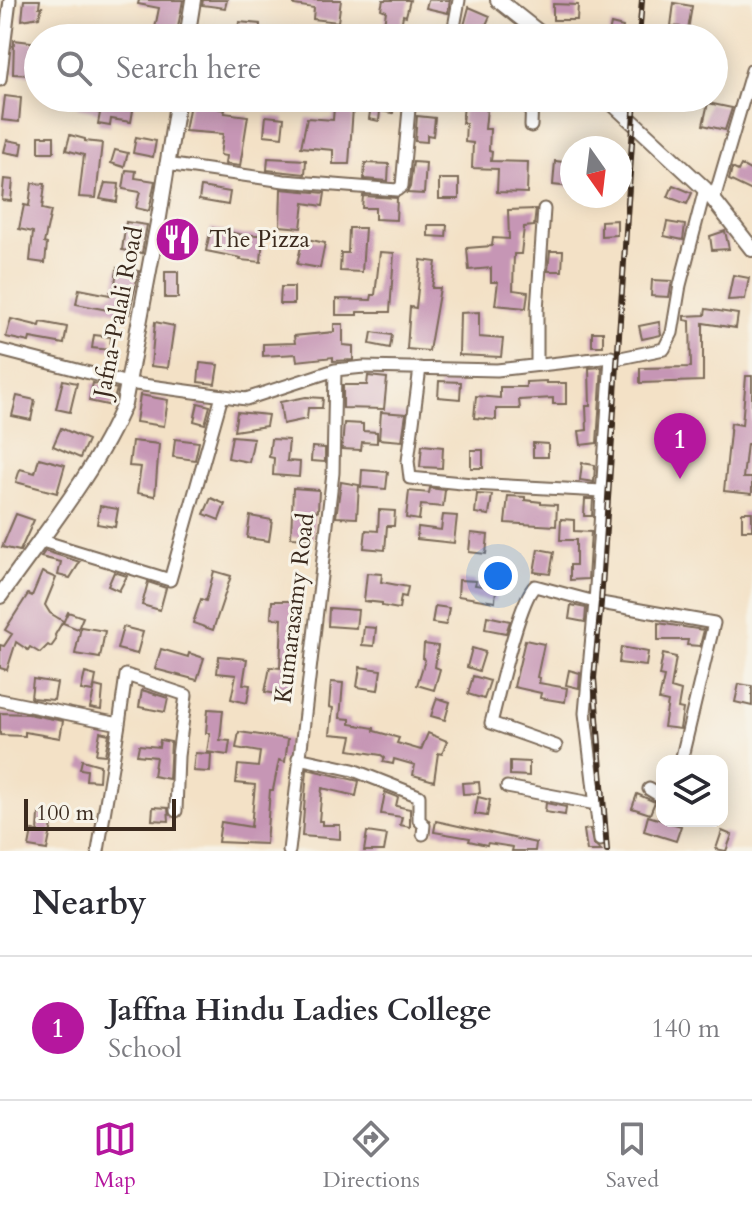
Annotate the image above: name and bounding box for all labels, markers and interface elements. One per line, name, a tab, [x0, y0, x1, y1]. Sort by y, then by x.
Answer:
search box	[24, 24, 728, 112]
icon: search	[52, 46, 96, 90]
text: Search here	[116, 48, 261, 89]
north arrow	[560, 136, 632, 208]
restaurant icon: The Pizza	[154, 215, 202, 263]
place label: The Pizza	[209, 223, 311, 256]
street label: Jafna-Palali Road	[85, 224, 151, 403]
pin: 1	[654, 413, 706, 479]
street label: Kumarasamy Road	[266, 511, 323, 705]
your location	[478, 556, 518, 596]
map controls	[656, 755, 728, 827]
button: layers	[656, 755, 728, 827]
scale bar	[24, 795, 176, 831]
text: 100 m	[36, 798, 94, 828]
text: Nearby	[32, 880, 147, 926]
text: Jaffna Hindu Ladies College	[108, 990, 492, 1031]
text: 1	[51, 1011, 65, 1046]
text: 140 m	[651, 1011, 720, 1046]
text: School	[108, 1031, 182, 1066]
tab: Map	[93, 1117, 137, 1195]
tab: Directions	[323, 1117, 420, 1195]
tab: Saved	[606, 1117, 659, 1195]

